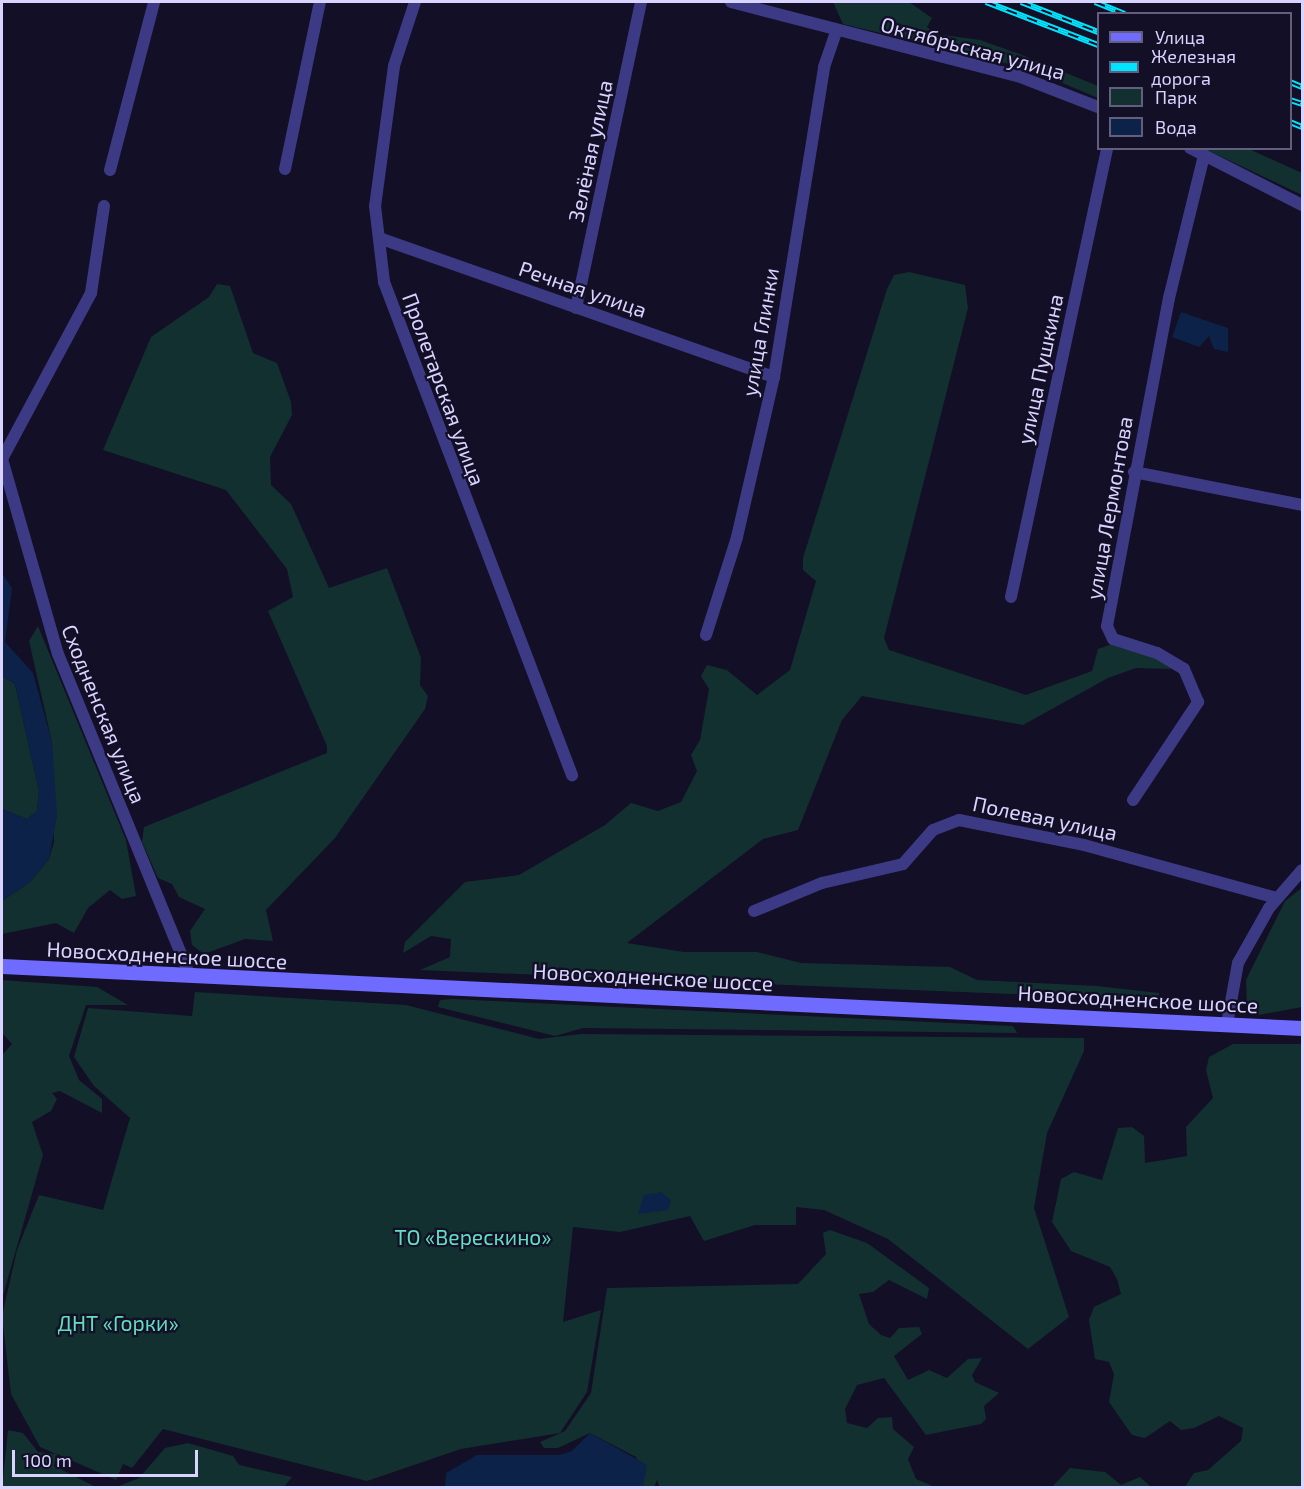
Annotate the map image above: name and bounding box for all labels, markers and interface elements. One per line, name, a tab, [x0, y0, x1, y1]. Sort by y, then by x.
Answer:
street label: Октябрьская улица	[878, 11, 1068, 85]
legend	[1097, 12, 1292, 150]
text: Улица	[1155, 26, 1205, 48]
text: Железная дорога	[1151, 45, 1236, 89]
street label: Зелёная улица	[563, 78, 617, 224]
text: Парк	[1155, 86, 1197, 108]
text: Вода	[1155, 116, 1197, 138]
street label: Речная улица	[516, 255, 650, 323]
street label: улица Глинки	[736, 266, 784, 398]
street label: Пролетарская улица	[397, 289, 491, 489]
street label: улица Пушкина	[1012, 292, 1068, 446]
street label: улица Лермонтова	[1080, 414, 1138, 602]
street label: Сходненская улица	[57, 621, 151, 807]
street label: Полевая улица	[970, 790, 1120, 846]
street label: Новосходненское шоссе	[46, 936, 288, 974]
street label: Новосходненское шоссе	[532, 958, 774, 996]
street label: Новосходненское шоссе	[1017, 980, 1259, 1018]
park label: ТО «Верескино»	[394, 1224, 552, 1250]
park label: ДНТ «Горки»	[57, 1310, 179, 1336]
scale bar	[15, 1438, 201, 1476]
text: 100 m	[23, 1449, 72, 1471]

